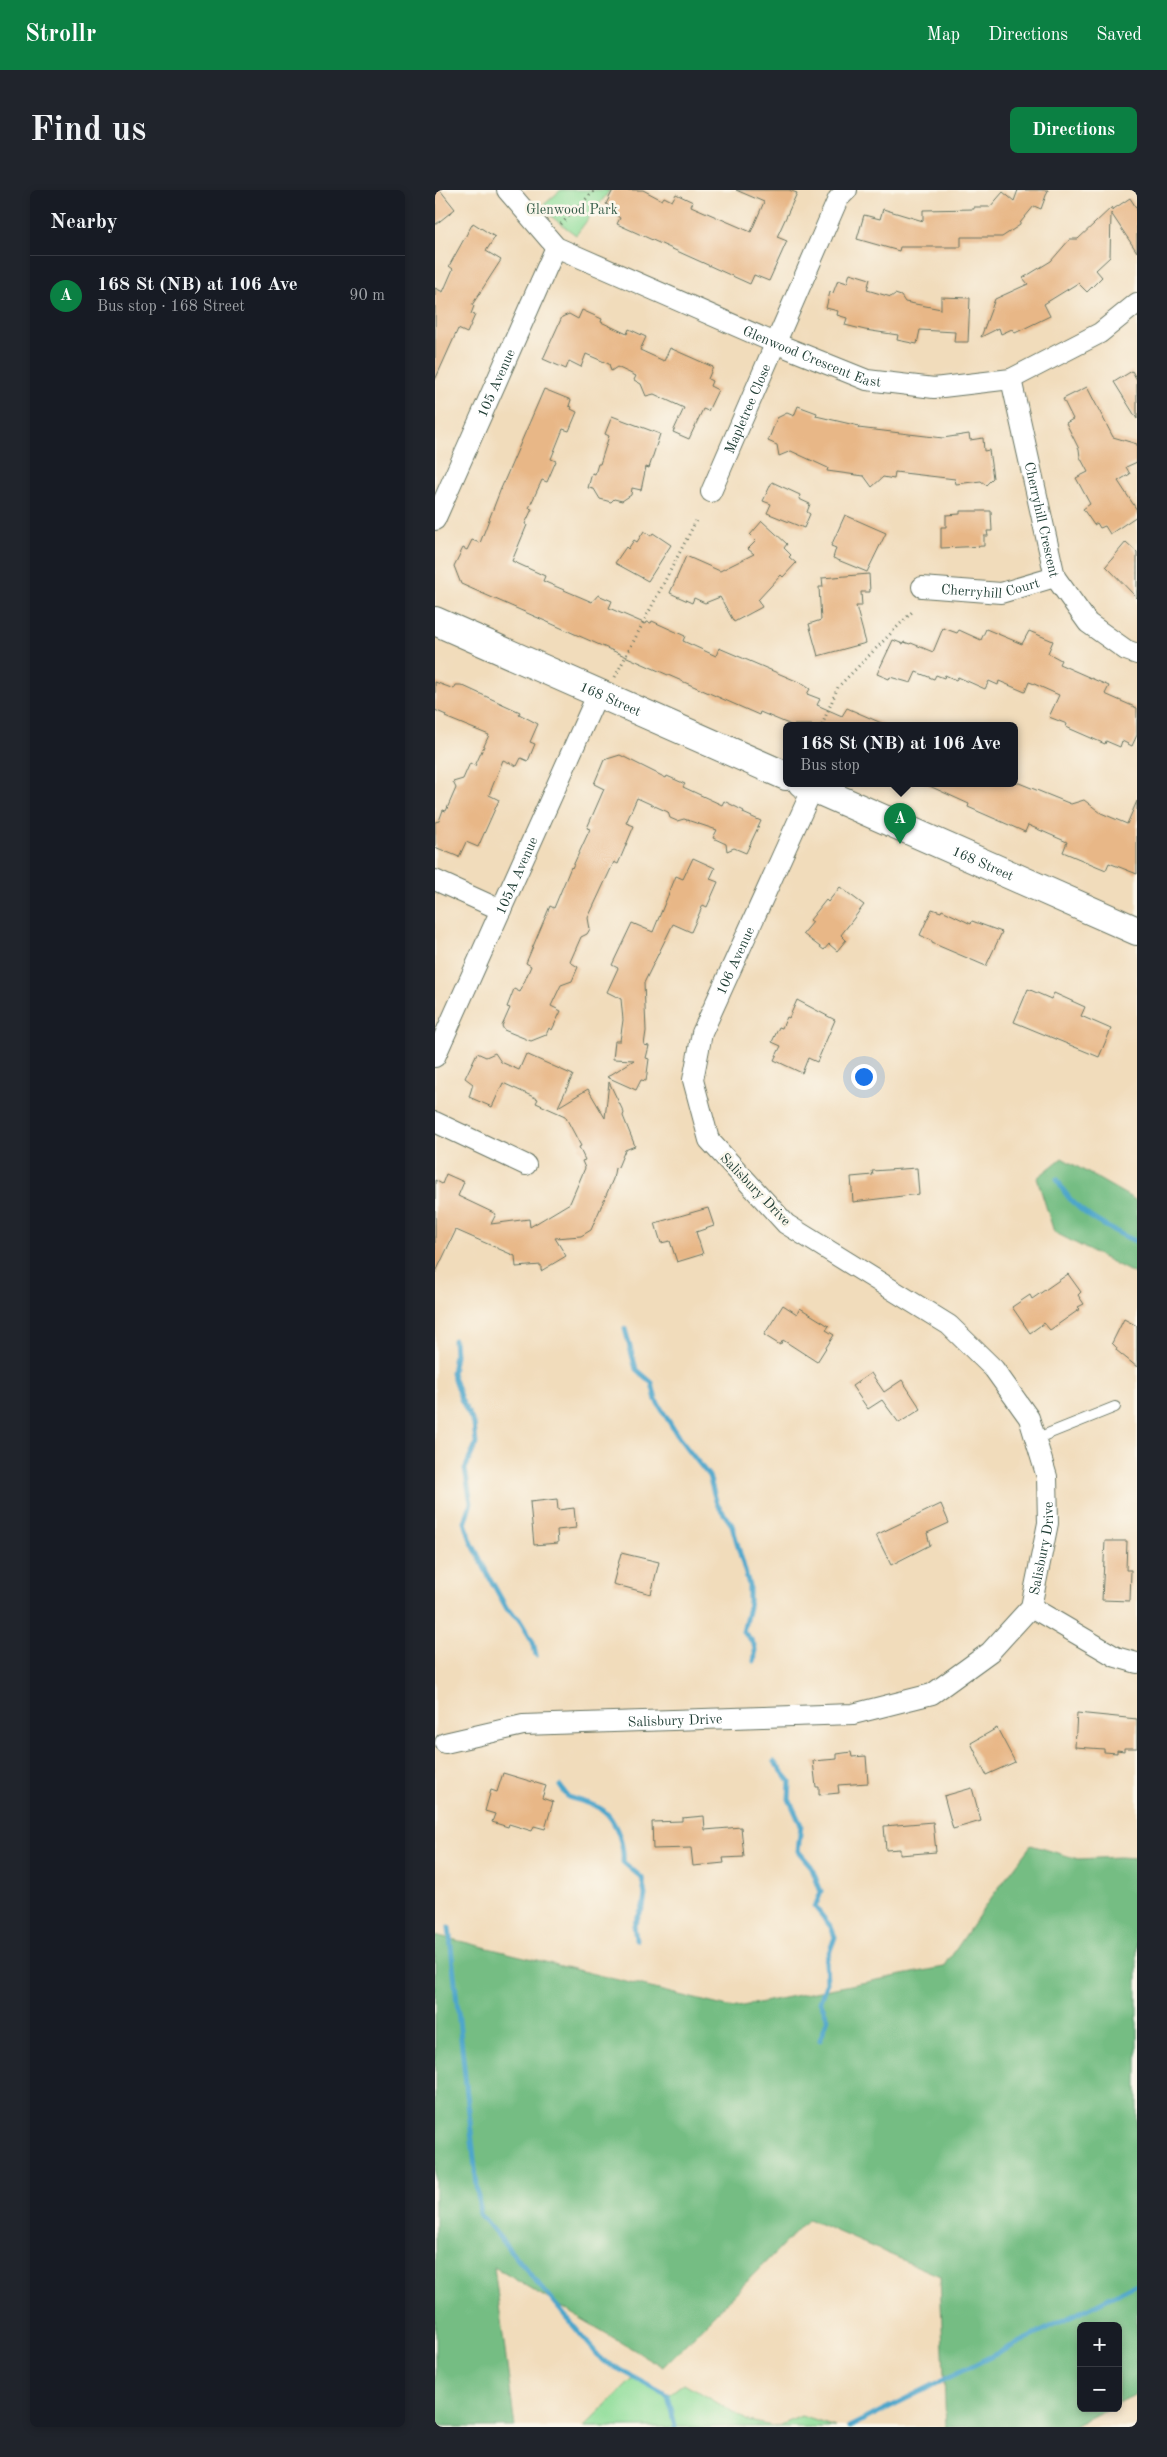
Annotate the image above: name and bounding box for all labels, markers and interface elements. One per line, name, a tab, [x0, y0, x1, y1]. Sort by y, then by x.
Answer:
text: Strollr	[25, 23, 96, 47]
text: Map	[927, 26, 960, 44]
text: Directions	[988, 26, 1068, 44]
text: Saved	[1096, 26, 1142, 44]
button: Directions	[1010, 107, 1137, 153]
text: Find us	[30, 113, 146, 148]
park label: Glenwood Park	[526, 203, 618, 217]
text: Nearby	[50, 212, 118, 233]
text: 168 St (NB) at 106 Ave	[97, 276, 298, 295]
text: A	[60, 288, 72, 304]
text: 90 m	[349, 288, 385, 304]
text: Bus stop · 168 Street	[97, 299, 245, 315]
street label: Glenwood Crescent East	[741, 324, 882, 390]
street label: 105 Avenue	[476, 347, 518, 419]
street label: Mapletree Close	[723, 362, 774, 456]
street label: Cherryhill Crescent	[1022, 461, 1061, 579]
street label: Cherryhill Court	[940, 576, 1041, 601]
street label: 168 Street	[577, 680, 643, 719]
popup	[783, 722, 1018, 787]
text: 168 St (NB) at 106 Ave	[800, 735, 1001, 754]
text: Bus stop	[800, 758, 860, 774]
pin: A	[884, 803, 916, 844]
street label: 105A Avenue	[494, 835, 541, 917]
street label: 168 Street	[950, 844, 1016, 884]
street label: 106 Avenue	[714, 925, 757, 997]
your location	[851, 1064, 877, 1090]
street label: Salisbury Drive	[717, 1151, 793, 1229]
street label: Salisbury Drive	[1028, 1501, 1056, 1596]
street label: Salisbury Drive	[627, 1712, 722, 1730]
map controls	[1077, 2322, 1122, 2412]
button: +	[1077, 2322, 1122, 2367]
button: −	[1077, 2367, 1122, 2412]

